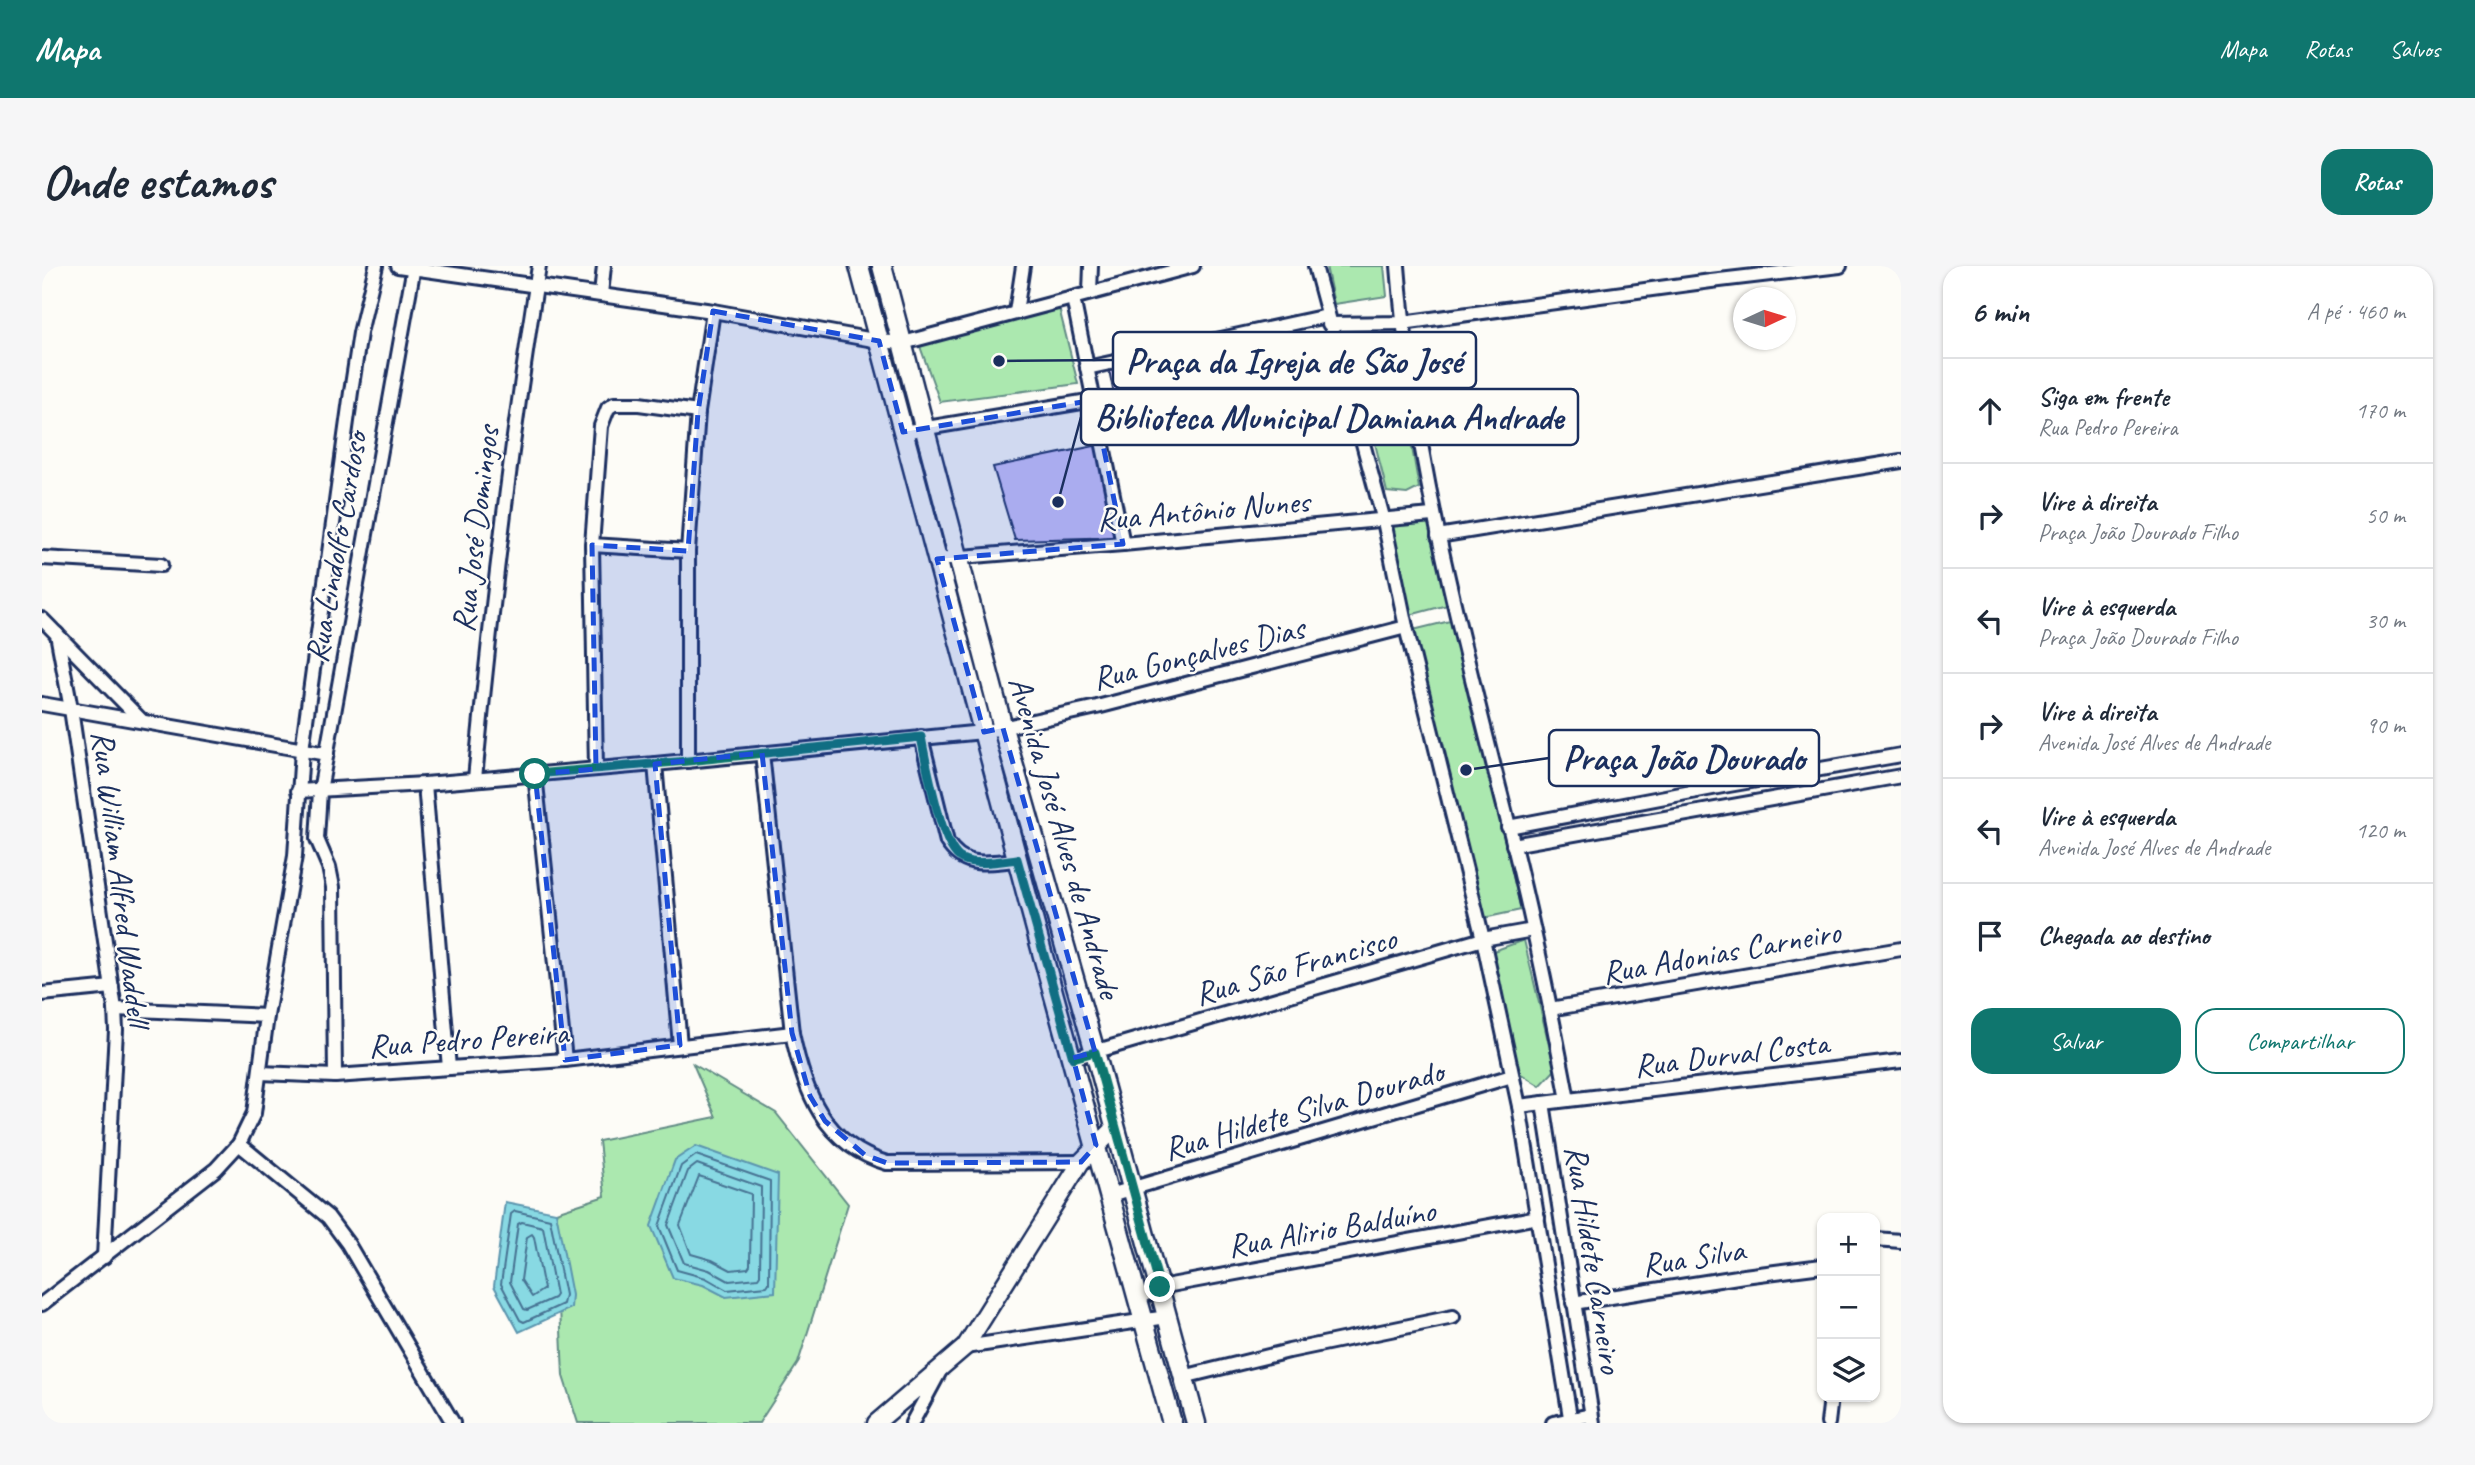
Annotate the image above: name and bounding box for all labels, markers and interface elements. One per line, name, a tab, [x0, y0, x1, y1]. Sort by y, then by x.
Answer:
text: Mapa	[35, 28, 100, 70]
text: Mapa	[2220, 34, 2267, 64]
text: Rotas	[2305, 34, 2351, 64]
text: Salvos	[2389, 34, 2440, 64]
button: Rotas	[2321, 149, 2433, 215]
text: Onde estamos	[42, 151, 272, 213]
north arrow	[1733, 287, 1796, 350]
text: 6 min	[1971, 293, 2029, 331]
text: A pé · 460 m	[2307, 297, 2405, 326]
callout: Praça da Igreja de São José	[1113, 332, 1476, 388]
text: Praça da Igreja de São José	[1126, 339, 1468, 384]
text: Siga em frente	[2038, 380, 2169, 413]
callout: Biblioteca Municipal Damiana Andrade	[1081, 389, 1578, 445]
icon: ahead	[1971, 392, 2009, 430]
text: Biblioteca Municipal Damiana Andrade	[1095, 395, 1565, 440]
text: 170 m	[2356, 396, 2405, 425]
text: Rua Pedro Pereira	[2038, 413, 2178, 442]
street label: Rua José Domingos	[442, 421, 509, 634]
street label: Rua Lindolfo Cardoso	[295, 425, 377, 666]
street label: Rua Antônio Nunes	[1095, 480, 1314, 540]
text: Vire à direita	[2038, 485, 2157, 518]
icon: right	[1971, 497, 2009, 535]
text: 50 m	[2366, 501, 2405, 530]
text: Praça João Dourado Filho	[2038, 518, 2238, 547]
text: Vire à esquerda	[2038, 590, 2175, 623]
icon: left	[1971, 602, 2009, 640]
street label: Rua Gonçalves Dias	[1088, 606, 1311, 700]
text: 30 m	[2366, 606, 2405, 635]
text: Praça João Dourado Filho	[2038, 623, 2238, 652]
street label: Avenida José Alves de Andrade	[999, 671, 1132, 1005]
text: Vire à direita	[2038, 695, 2157, 728]
icon: right	[1971, 707, 2009, 745]
text: 90 m	[2366, 711, 2405, 740]
street label: Rua William Alfred Waddell	[82, 728, 161, 1034]
text: Avenida José Alves de Andrade	[2038, 728, 2270, 757]
callout: Praça João Dourado	[1549, 730, 1819, 786]
text: Praça João Dourado	[1563, 736, 1808, 781]
route start	[519, 758, 550, 789]
text: Vire à esquerda	[2038, 800, 2175, 833]
icon: left	[1971, 812, 2009, 850]
text: 120 m	[2356, 816, 2405, 845]
text: Avenida José Alves de Andrade	[2038, 833, 2270, 862]
street label: Rua Adonias Carneiro	[1599, 910, 1845, 994]
street label: Rua São Francisco	[1190, 916, 1403, 1015]
icon: arrive	[1971, 917, 2009, 955]
text: Chegada ao destino	[2038, 919, 2210, 952]
button: Salvar	[1971, 1008, 2181, 1074]
button: Compartilhar	[2195, 1008, 2405, 1074]
street label: Rua Pedro Pereira	[367, 1011, 571, 1067]
street label: Rua Durval Costa	[1632, 1021, 1833, 1087]
street label: Rua Hildete Silva Dourado	[1159, 1049, 1451, 1170]
street label: Rua Hildete Carneiro	[1555, 1142, 1633, 1377]
street label: Rua Alirio Balduíno	[1224, 1189, 1441, 1267]
map controls	[1817, 1213, 1880, 1402]
button: +	[1817, 1213, 1880, 1276]
street label: Rua Silva	[1639, 1228, 1750, 1286]
route end	[1144, 1271, 1175, 1302]
button: −	[1817, 1276, 1880, 1339]
button: layers	[1817, 1339, 1880, 1402]

